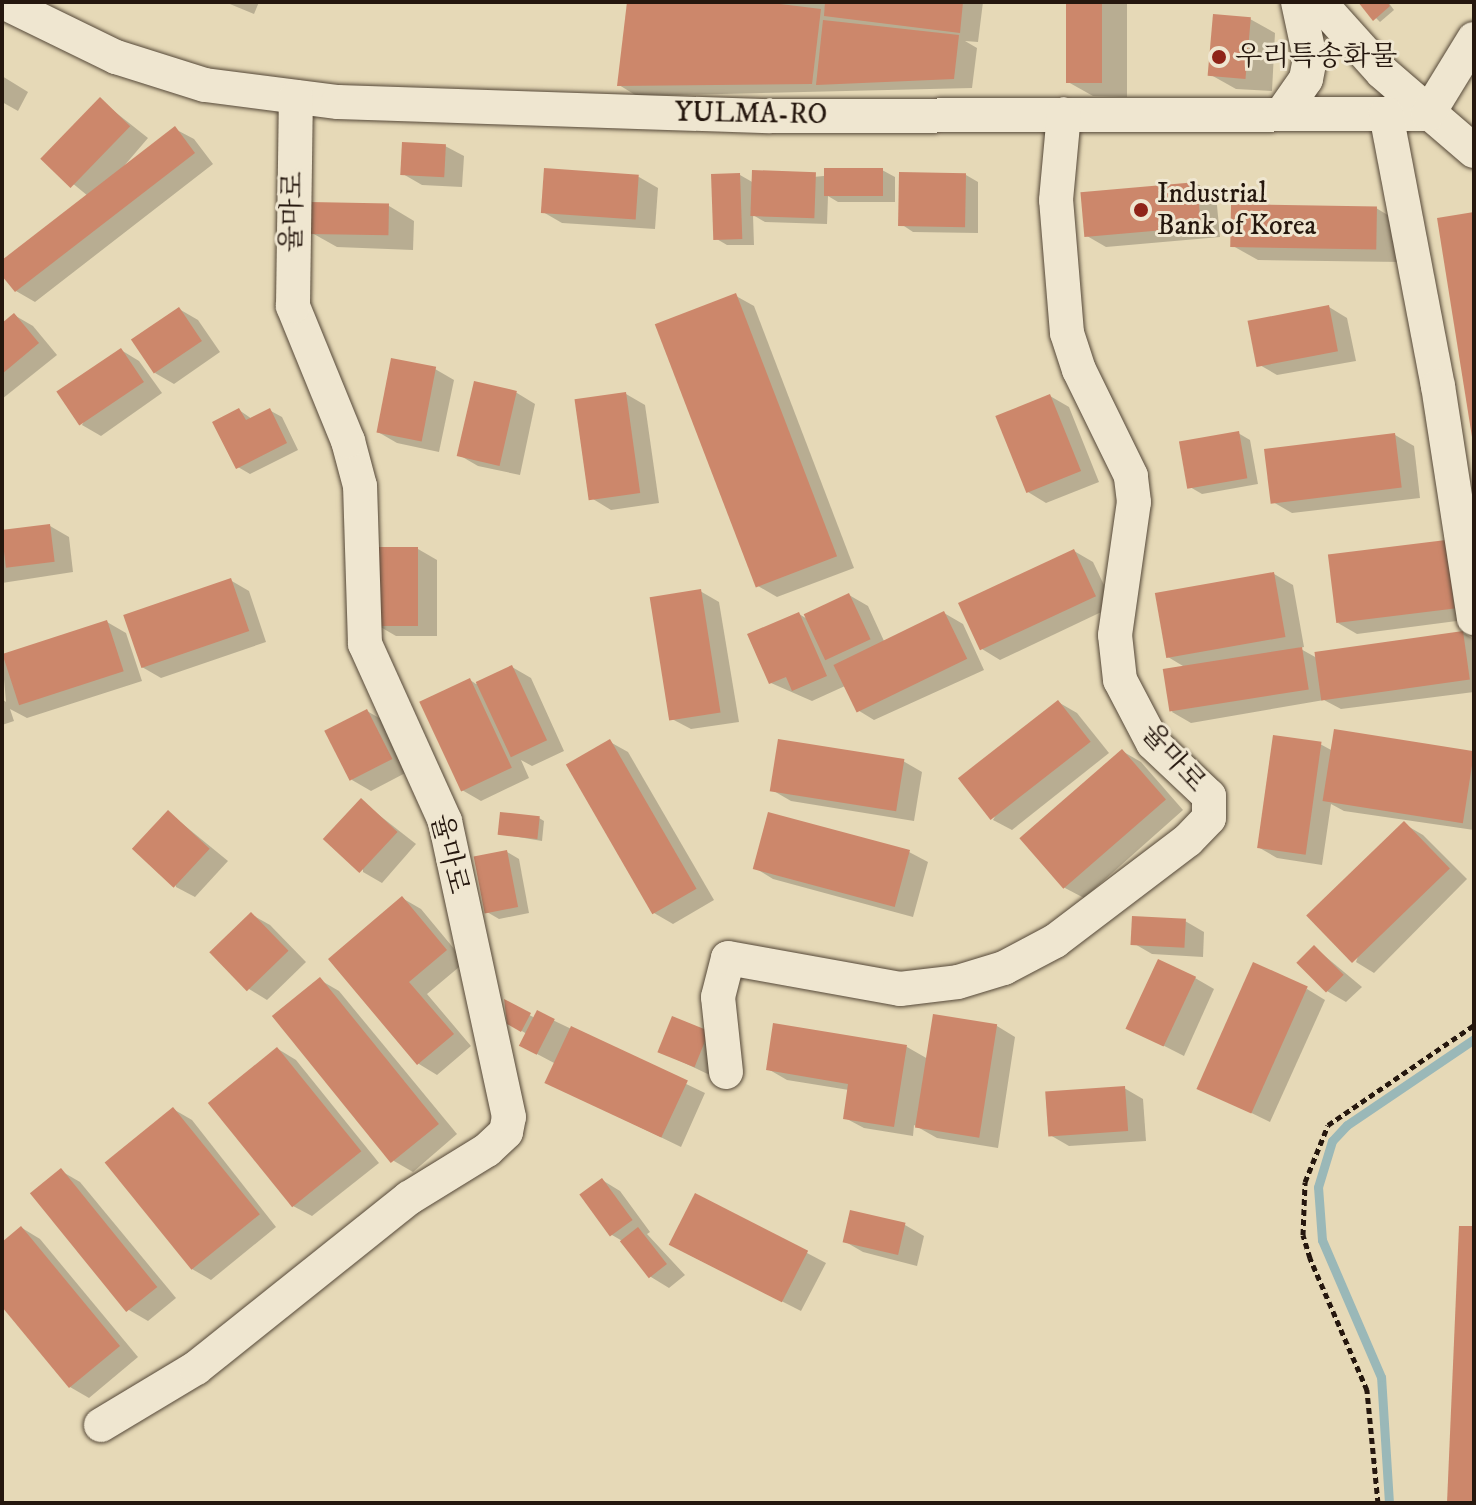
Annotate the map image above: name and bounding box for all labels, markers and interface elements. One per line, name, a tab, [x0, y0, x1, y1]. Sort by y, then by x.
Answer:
place label: 우리특송화물	[1235, 40, 1397, 74]
marker: 우리특송화물	[1210, 48, 1228, 66]
street label: YULMA-RO	[674, 96, 828, 132]
street label: 율마로	[275, 171, 311, 253]
place label: Industrial Bank of Korea	[1157, 177, 1316, 243]
marker: Industrial Bank of Korea	[1132, 201, 1150, 219]
street label: 율마로	[1133, 717, 1213, 799]
street label: 율마로	[423, 811, 475, 897]

